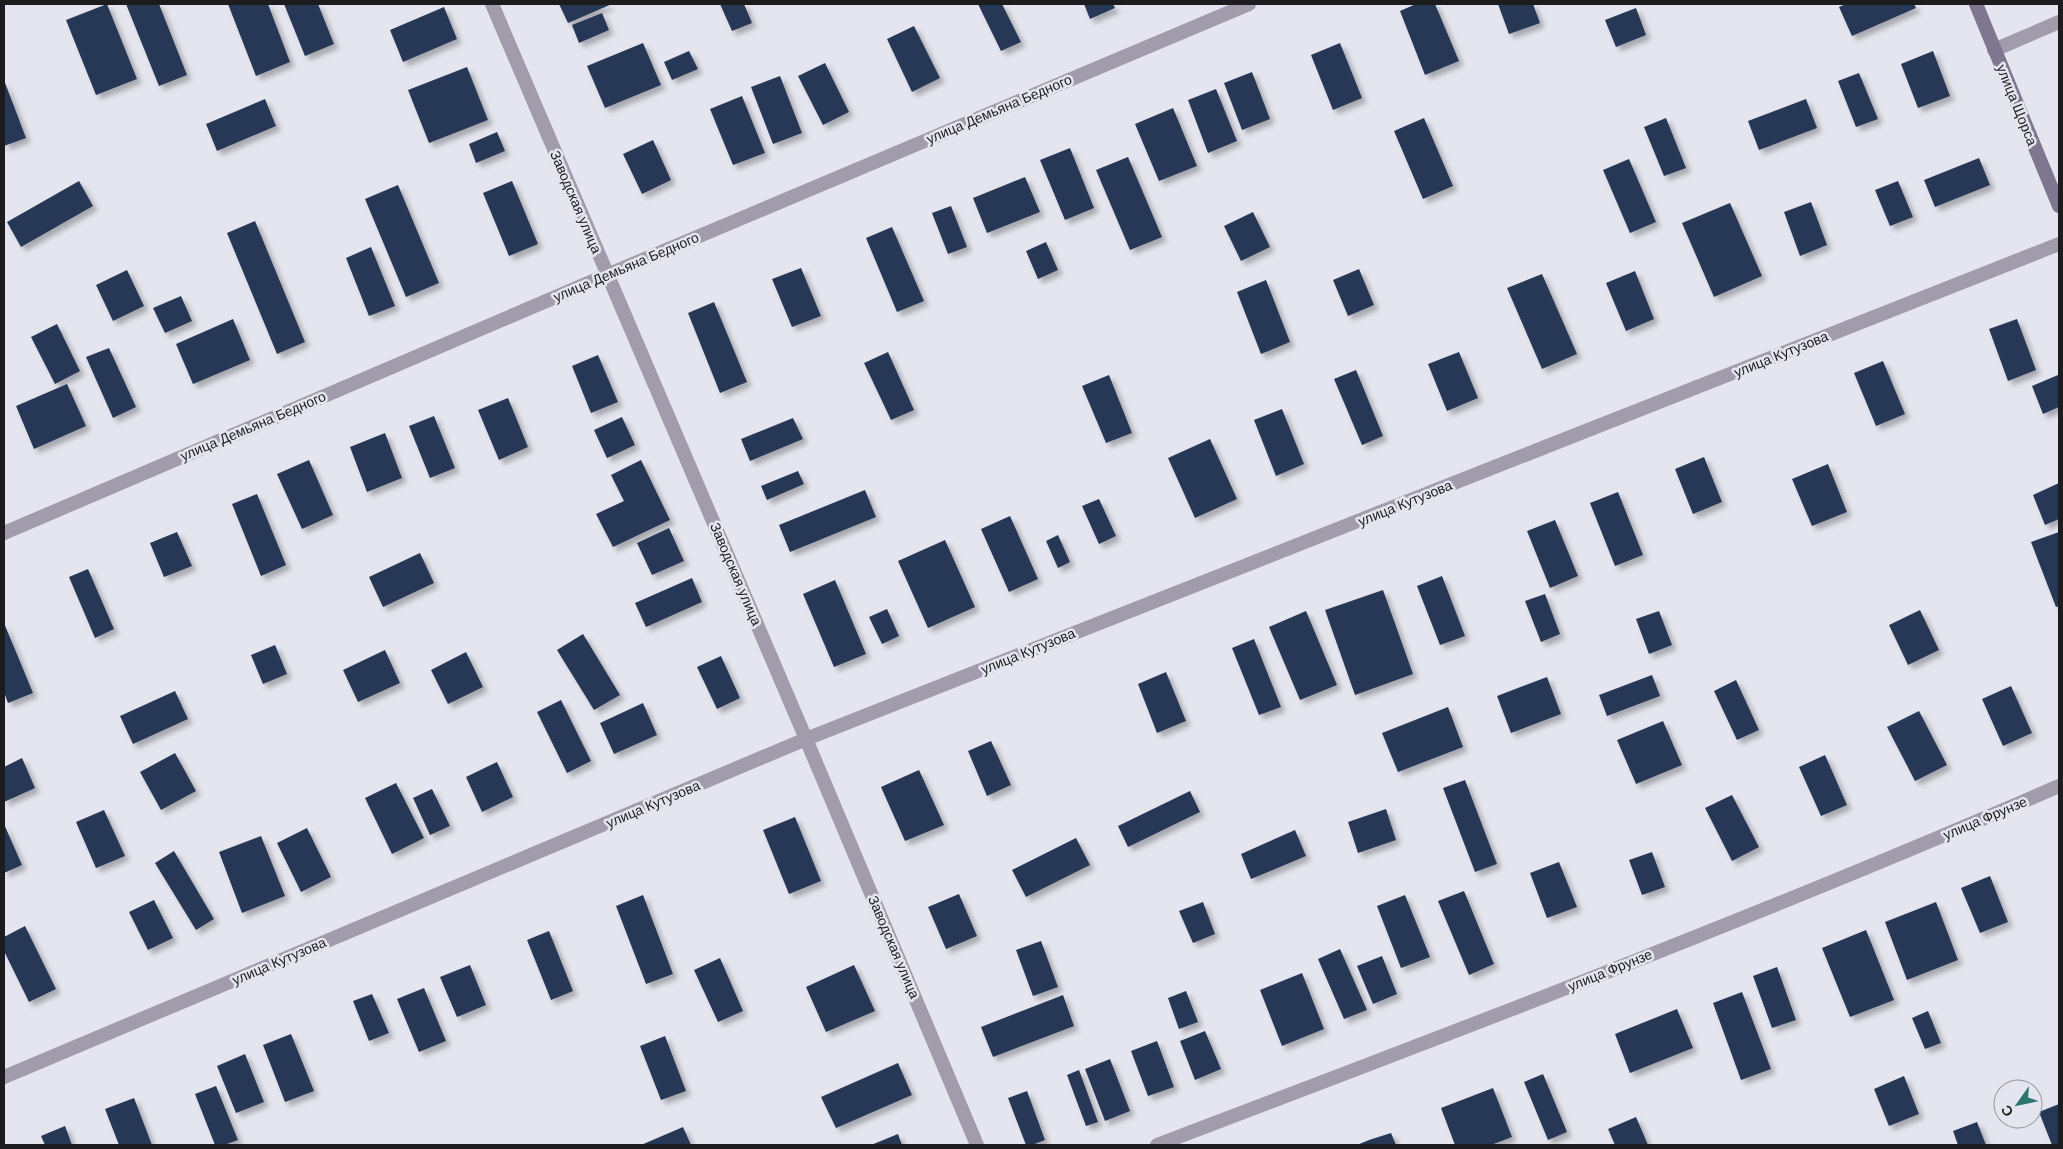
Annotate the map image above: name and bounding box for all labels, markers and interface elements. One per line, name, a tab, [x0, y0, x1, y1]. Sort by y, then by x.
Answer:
street label: улица Щорса	[1994, 62, 2041, 148]
street label: улица Демьяна Бедного	[924, 71, 1074, 147]
street label: Заводская улица	[547, 148, 605, 256]
street label: улица Демьяна Бедного	[551, 229, 701, 305]
street label: улица Кутузова	[1732, 328, 1831, 380]
street label: улица Демьяна Бедного	[178, 388, 328, 464]
street label: улица Кутузова	[1356, 477, 1455, 529]
street label: Заводская улица	[707, 520, 765, 628]
street label: улица Кутузова	[979, 625, 1078, 677]
street label: улица Кутузова	[604, 777, 702, 831]
street label: улица Фрунзе	[1941, 793, 2029, 843]
street label: Заводская улица	[865, 893, 923, 1001]
street label: улица Кутузова	[230, 934, 328, 988]
street label: улица Фрунзе	[1566, 946, 1655, 994]
north arrow	[1993, 1079, 2043, 1129]
text: С	[1998, 1102, 2017, 1120]

